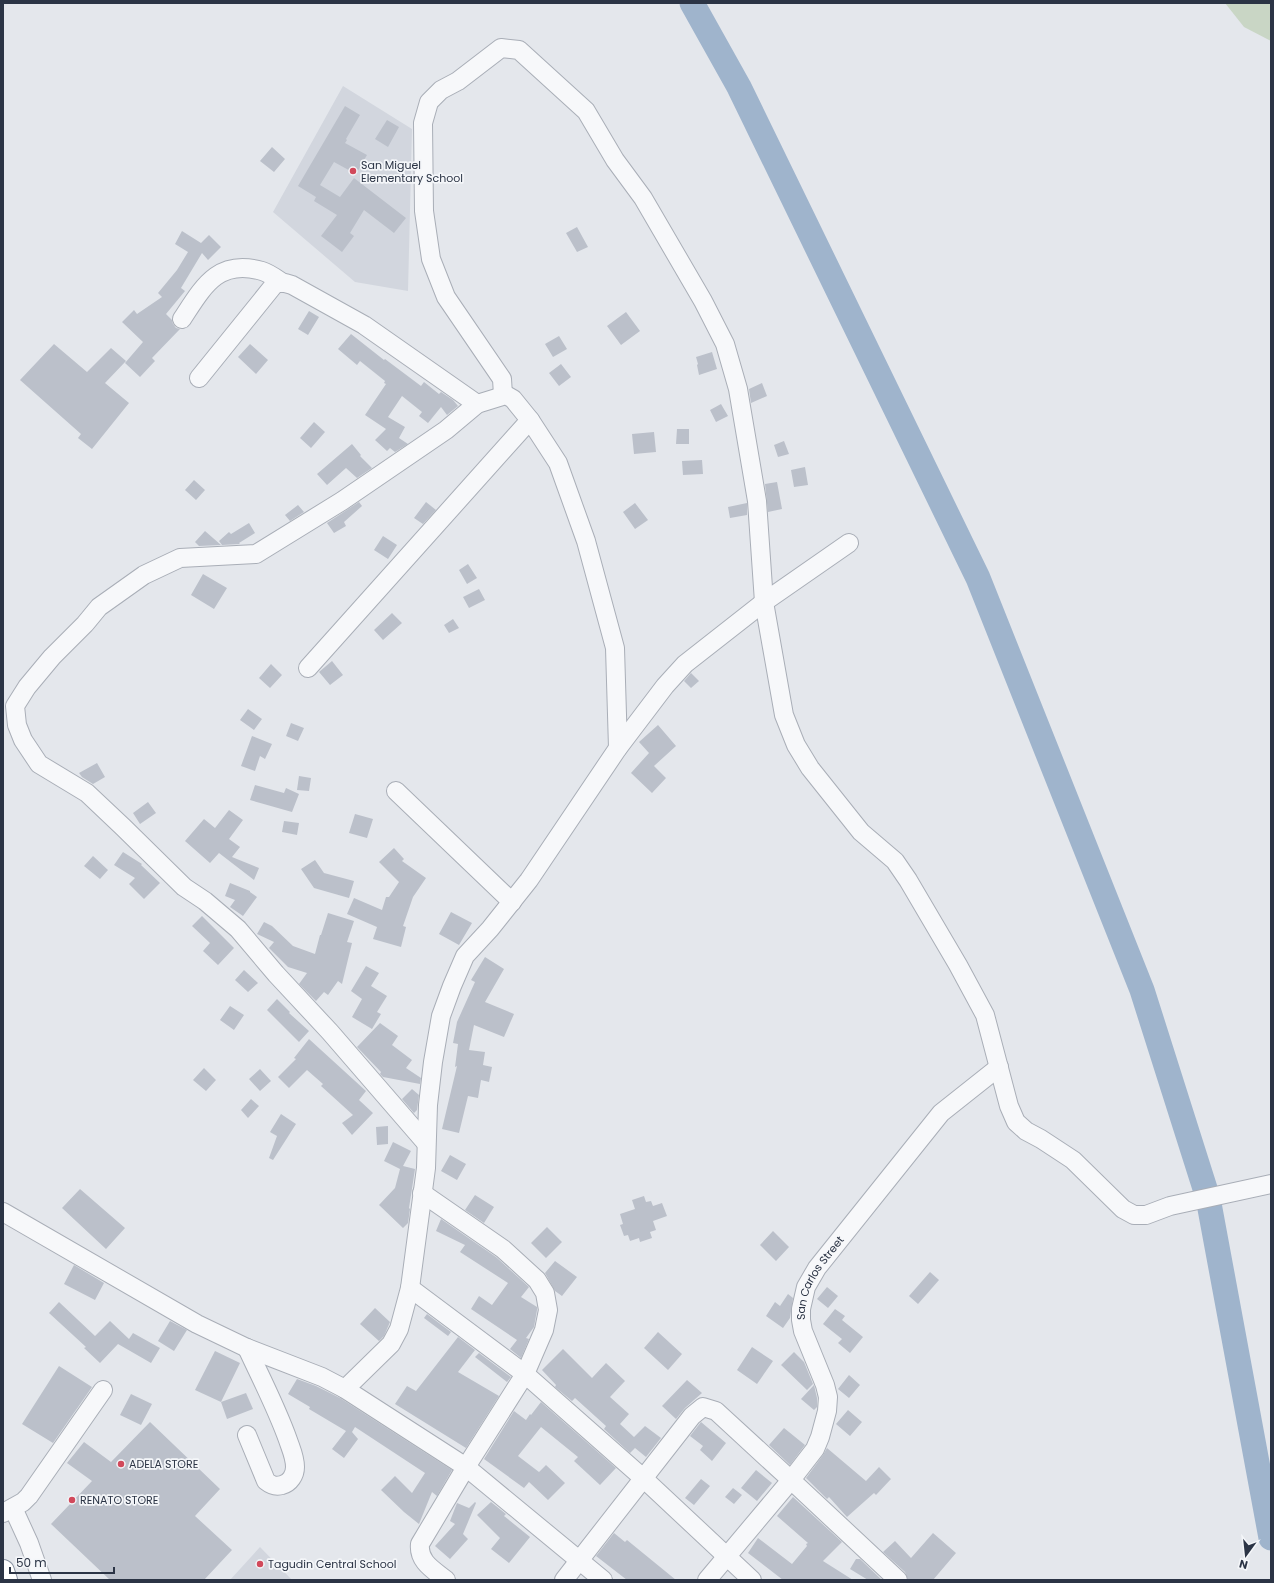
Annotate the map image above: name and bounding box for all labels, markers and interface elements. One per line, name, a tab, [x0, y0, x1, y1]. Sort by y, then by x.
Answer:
place label: San Miguel Elementary School	[361, 157, 463, 186]
marker: San Miguel Elementary School	[348, 166, 358, 176]
street label: San Carlos Street	[793, 1232, 848, 1320]
place label: ADELA STORE	[129, 1456, 198, 1472]
marker: ADELA STORE	[116, 1459, 126, 1469]
place label: RENATO STORE	[80, 1492, 158, 1508]
marker: RENATO STORE	[67, 1495, 77, 1505]
north arrow	[1226, 1535, 1266, 1575]
scale bar	[10, 1549, 114, 1575]
text: 50 m	[16, 1554, 47, 1571]
place label: Tagudin Central School	[268, 1556, 396, 1572]
text: N	[1237, 1556, 1249, 1573]
marker: Tagudin Central School	[255, 1559, 265, 1569]

